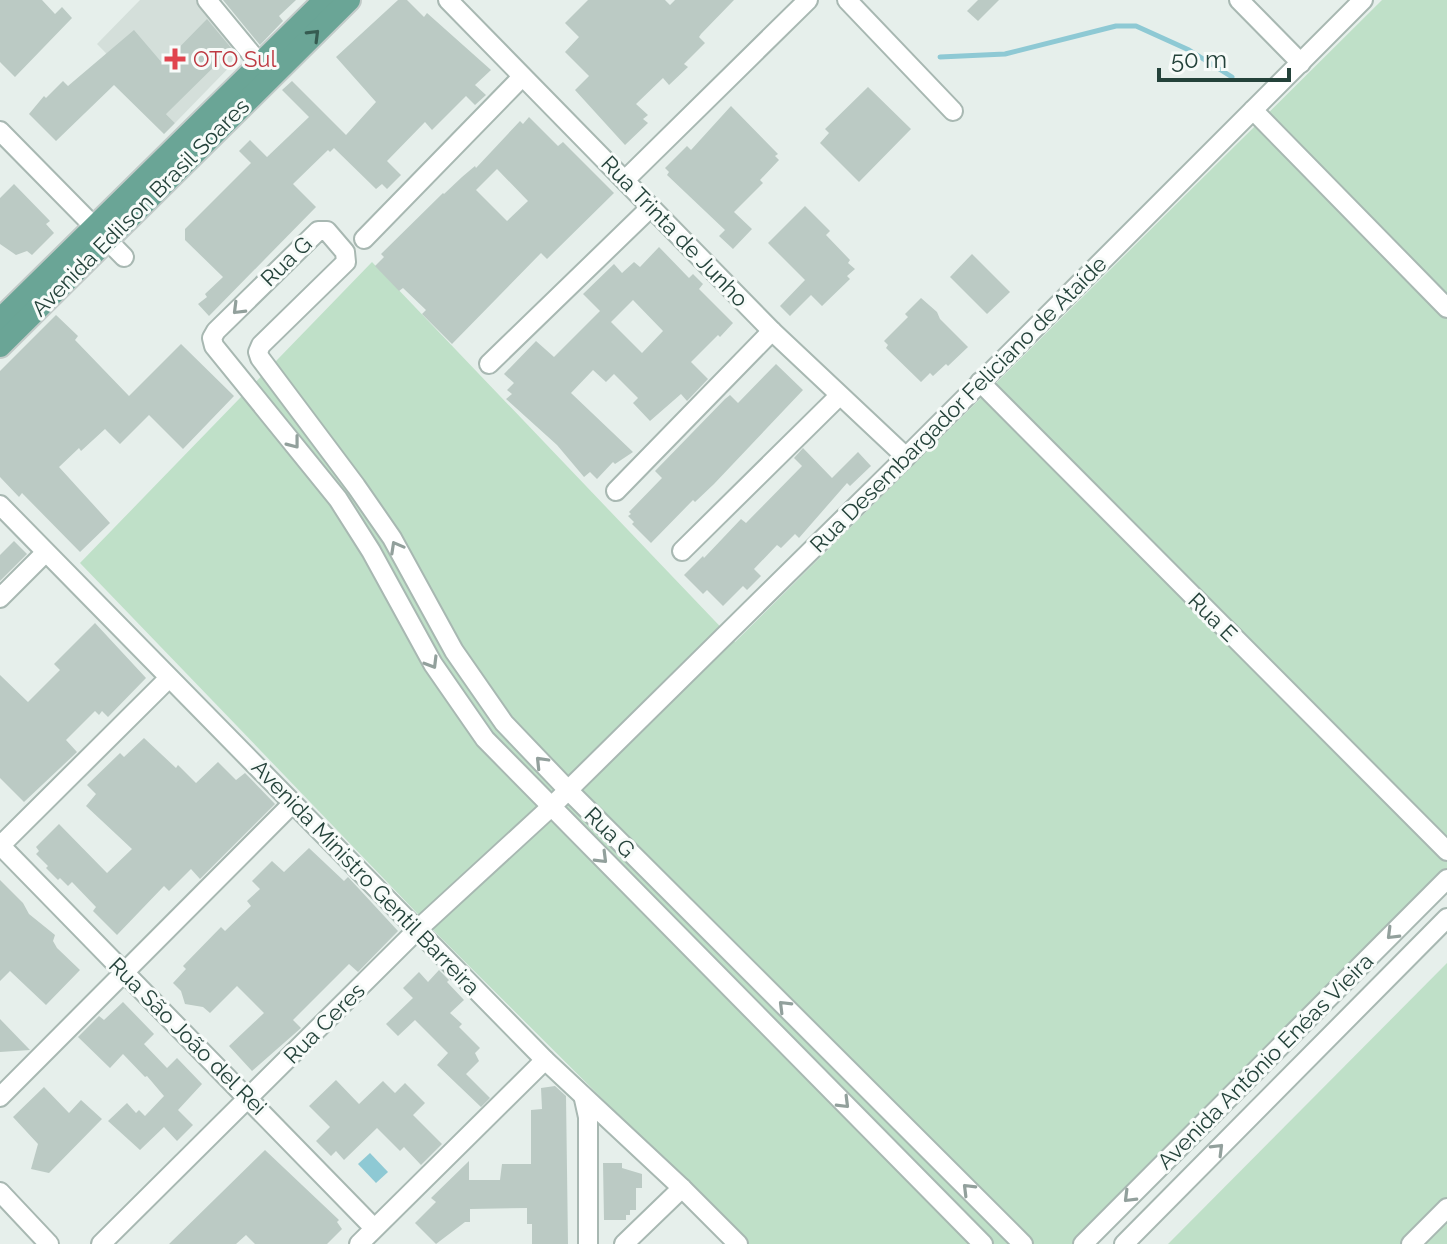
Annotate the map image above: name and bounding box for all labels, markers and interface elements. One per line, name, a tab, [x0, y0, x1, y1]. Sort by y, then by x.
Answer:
one-way arrow	[304, 30, 319, 44]
scale bar	[1159, 32, 1289, 82]
text: 50 m	[1171, 45, 1227, 74]
place label: OTO Sul	[193, 46, 276, 72]
marker: OTO Sul	[164, 48, 186, 70]
street label: Avenida Edilson Brasil Soares	[26, 93, 254, 321]
street label: Rua Trinta de Junho	[596, 150, 754, 312]
street label: Rua G	[255, 231, 317, 291]
street label: Rua Desembargador Feliciano de Ataíde	[804, 250, 1112, 558]
one-way arrow	[233, 300, 247, 314]
one-way arrow	[284, 434, 298, 449]
one-way arrow	[391, 541, 406, 556]
street label: Rua E	[1183, 587, 1243, 647]
one-way arrow	[423, 654, 438, 668]
street label: Avenida Ministro Gentil Barreira	[247, 754, 485, 1000]
one-way arrow	[535, 757, 550, 771]
street label: Rua G	[579, 801, 641, 863]
one-way arrow	[593, 849, 608, 863]
one-way arrow	[1387, 924, 1401, 939]
street label: Avenida Antônio Enéas Vieira	[1152, 948, 1378, 1174]
street label: Rua São João del Rei	[104, 952, 272, 1120]
street label: Rua Ceres	[278, 977, 370, 1069]
one-way arrow	[779, 1000, 793, 1015]
one-way arrow	[835, 1094, 849, 1108]
one-way arrow	[1209, 1144, 1223, 1158]
one-way arrow	[963, 1184, 977, 1198]
one-way arrow	[1124, 1188, 1138, 1202]

